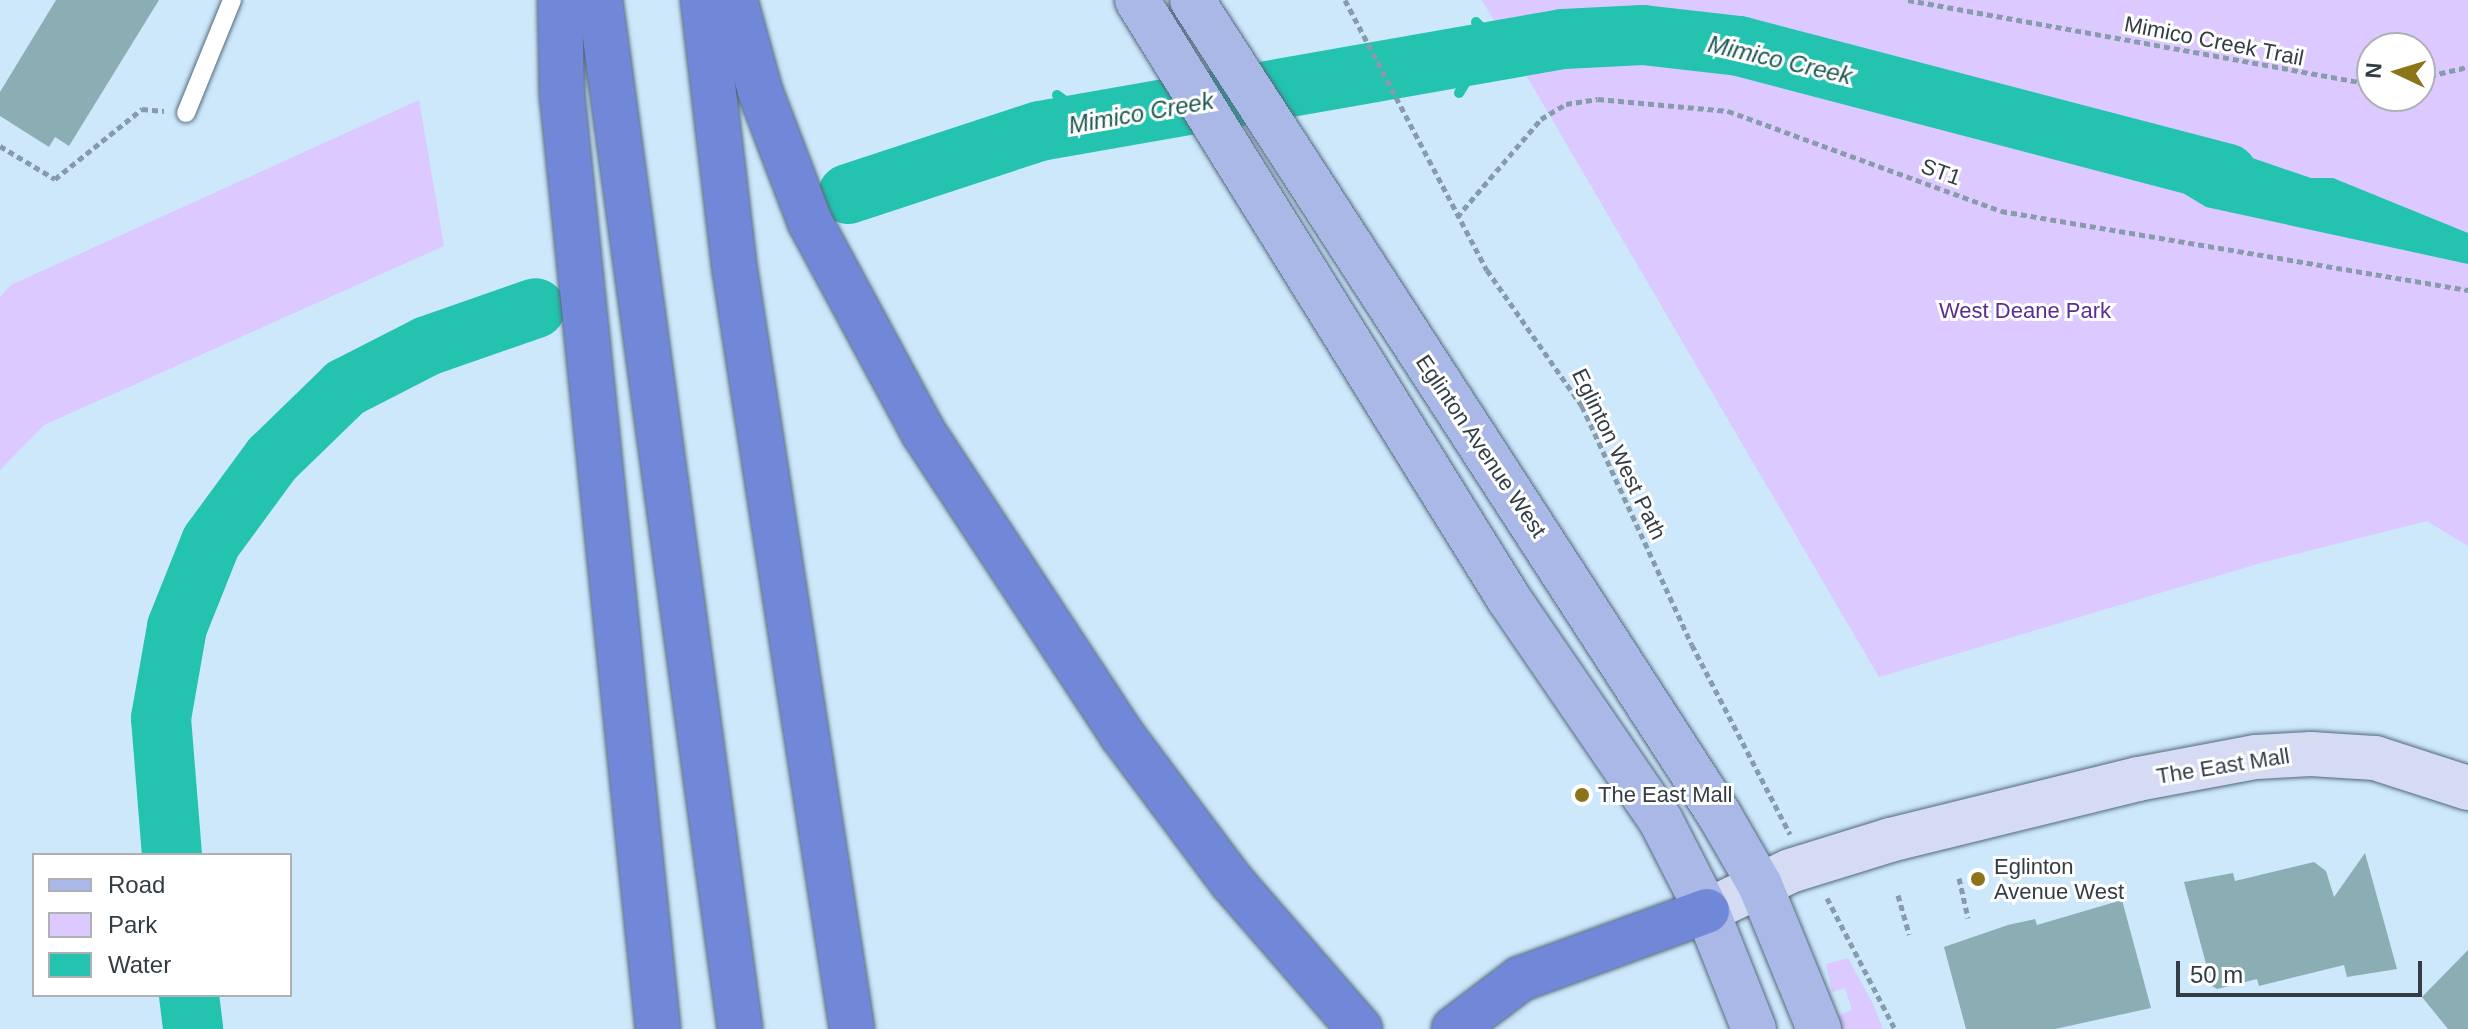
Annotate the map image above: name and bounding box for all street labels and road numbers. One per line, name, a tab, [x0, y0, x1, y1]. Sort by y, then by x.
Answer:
street label: Mimico Creek Trail	[2122, 11, 2306, 71]
street label: ST1	[1918, 153, 1964, 191]
street label: Eglinton Avenue West	[1410, 349, 1552, 543]
street label: Eglinton West Path	[1566, 364, 1672, 544]
street label: The East Mall	[2155, 742, 2291, 790]

